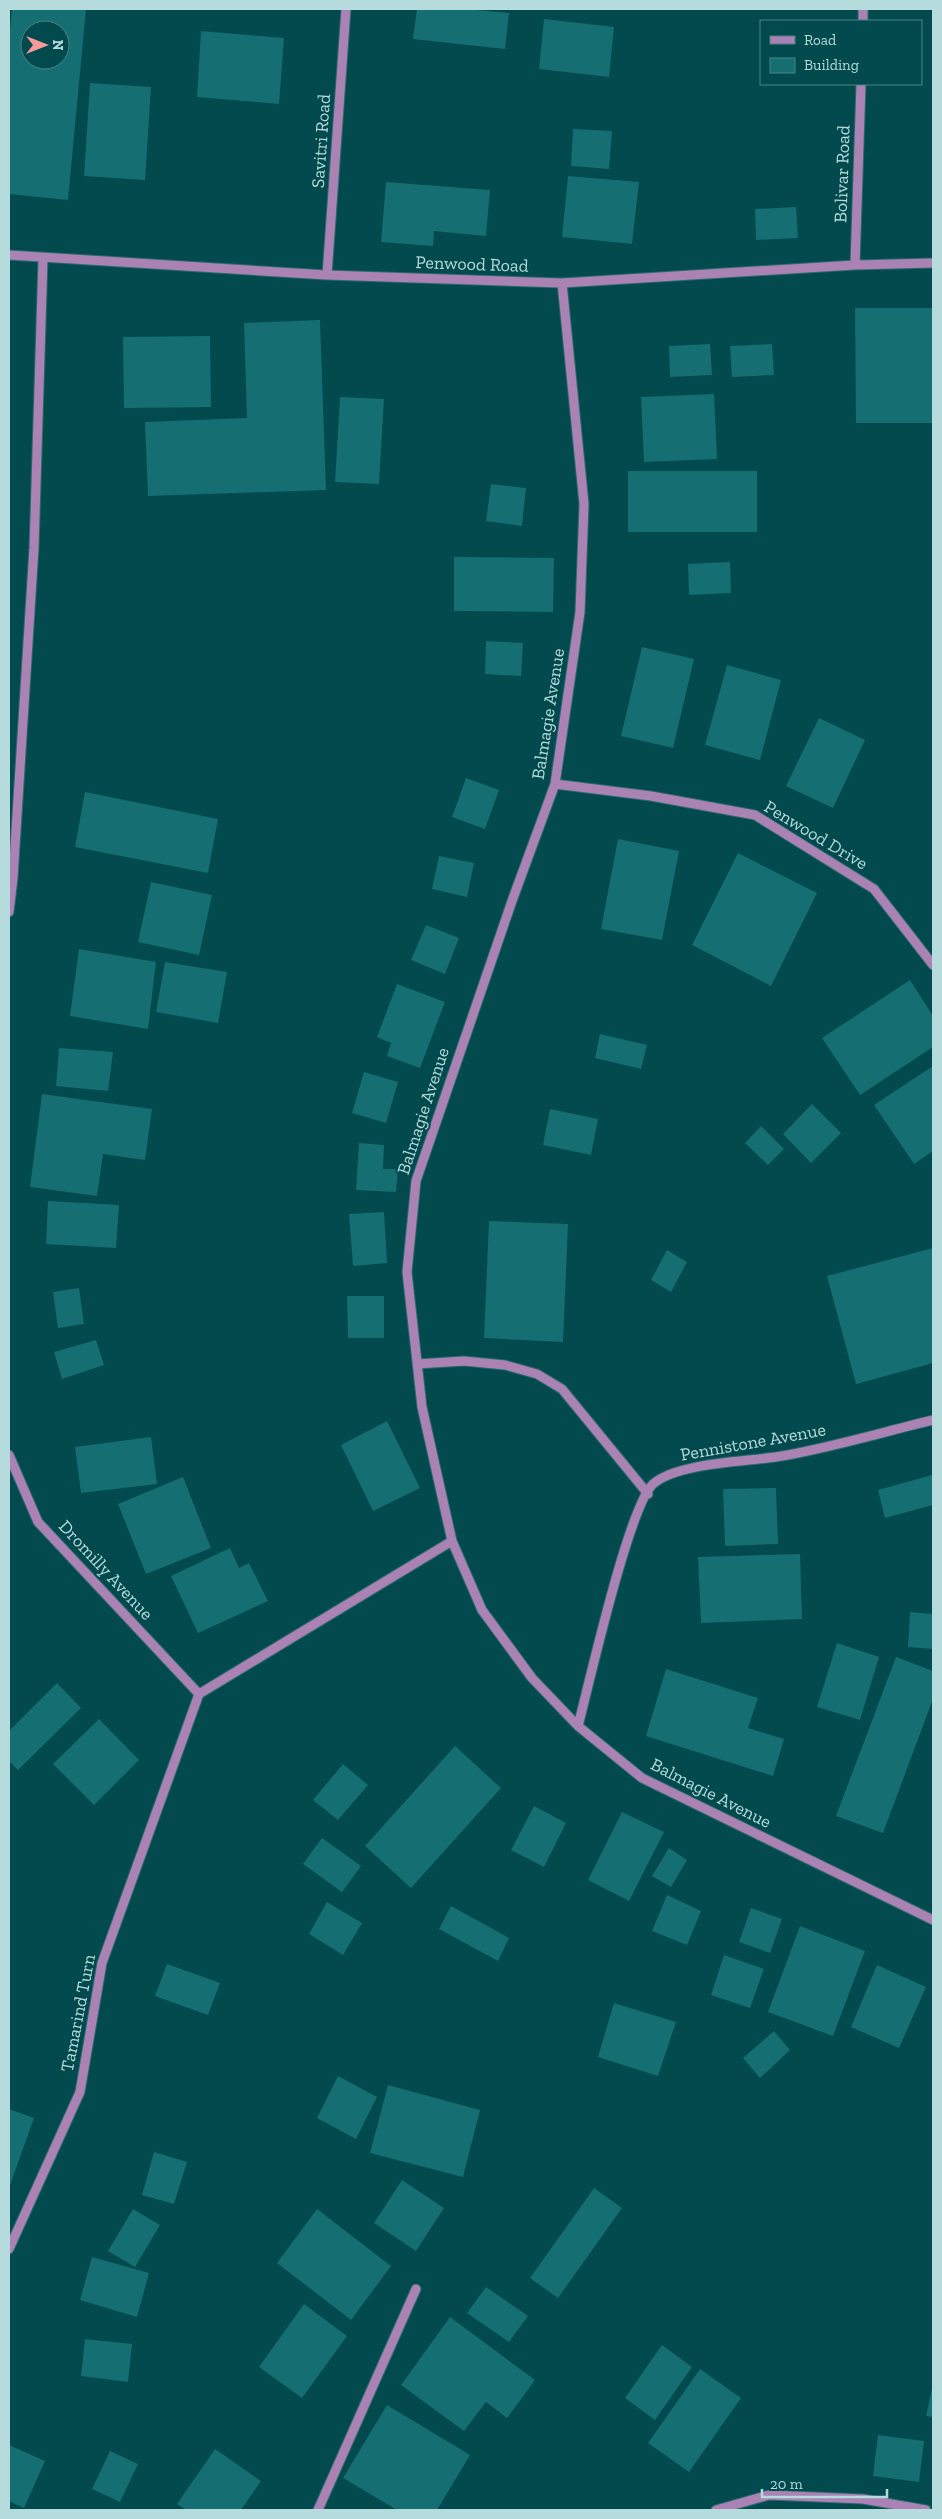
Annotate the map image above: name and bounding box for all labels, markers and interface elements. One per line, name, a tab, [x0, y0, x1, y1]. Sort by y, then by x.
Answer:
north arrow	[20, 20, 70, 70]
legend	[760, 20, 922, 85]
text: Road	[804, 31, 837, 49]
text: N	[49, 40, 66, 51]
text: Building	[804, 56, 859, 74]
street label: Savitri Road	[307, 93, 335, 189]
street label: Bolivar Road	[829, 125, 855, 223]
street label: Penwood Road	[415, 251, 529, 277]
street label: Balmagie Avenue	[527, 647, 569, 781]
street label: Penwood Drive	[760, 796, 872, 874]
street label: Balmagie Avenue	[392, 1045, 454, 1177]
street label: Pennistone Avenue	[679, 1418, 827, 1466]
street label: Dromilly Avenue	[54, 1515, 158, 1625]
street label: Balmagie Avenue	[647, 1753, 775, 1833]
street label: Tamarind Turn	[56, 1952, 100, 2074]
scale bar	[762, 2466, 887, 2498]
text: 20 m	[770, 2475, 803, 2493]

